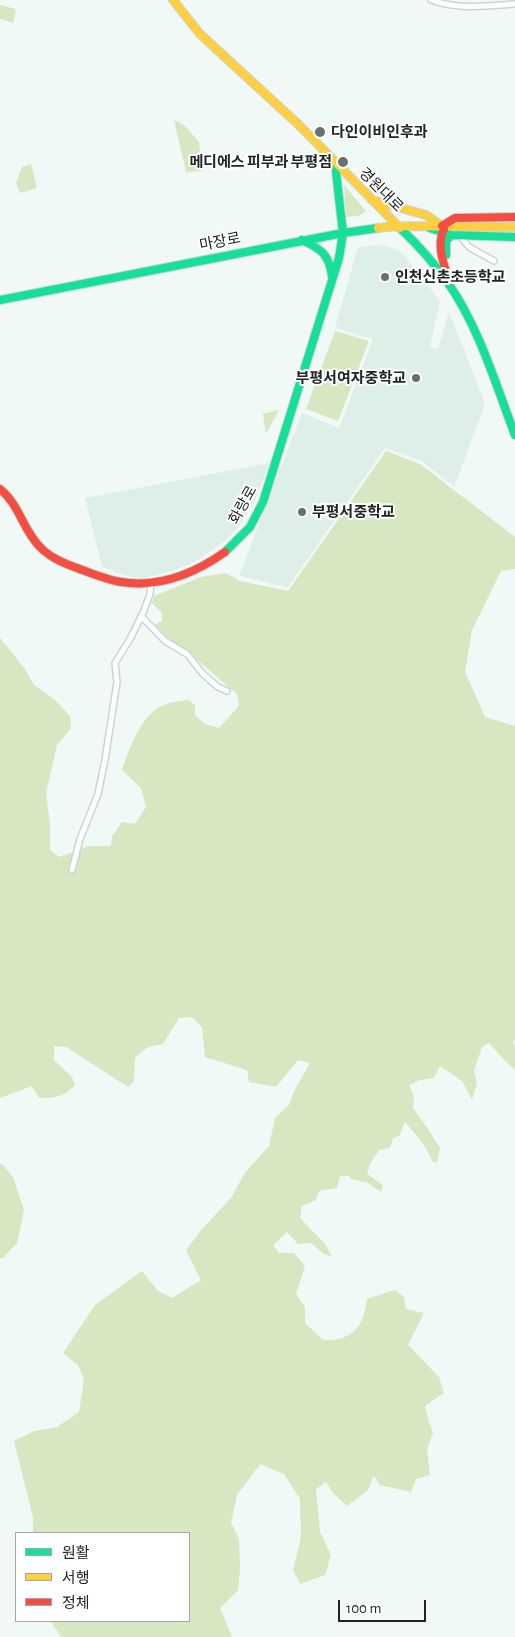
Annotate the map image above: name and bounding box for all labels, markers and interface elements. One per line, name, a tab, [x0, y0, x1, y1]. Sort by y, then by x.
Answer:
place label: 다인이비인후과	[331, 123, 428, 141]
marker: 다인이비인후과	[313, 125, 327, 139]
place label: 메디에스 피부과 부평점	[189, 153, 332, 171]
marker: 메디에스 피부과 부평점	[336, 155, 350, 169]
street label: 경원대로	[355, 164, 407, 216]
street label: 마장로	[198, 229, 242, 255]
place label: 인천신촌초등학교	[395, 268, 505, 286]
marker: 인천신촌초등학교	[379, 271, 391, 283]
place label: 부평서여자중학교	[296, 369, 406, 387]
marker: 부평서여자중학교	[410, 372, 422, 384]
street label: 화랑로	[225, 483, 261, 527]
place label: 부평서중학교	[312, 503, 395, 521]
marker: 부평서중학교	[296, 506, 308, 518]
legend	[15, 1532, 190, 1622]
text: 원활	[62, 1546, 90, 1561]
text: 서행	[62, 1571, 90, 1586]
scale bar	[340, 1590, 428, 1622]
text: 정체	[62, 1596, 90, 1611]
text: 100 m	[346, 1601, 381, 1616]

